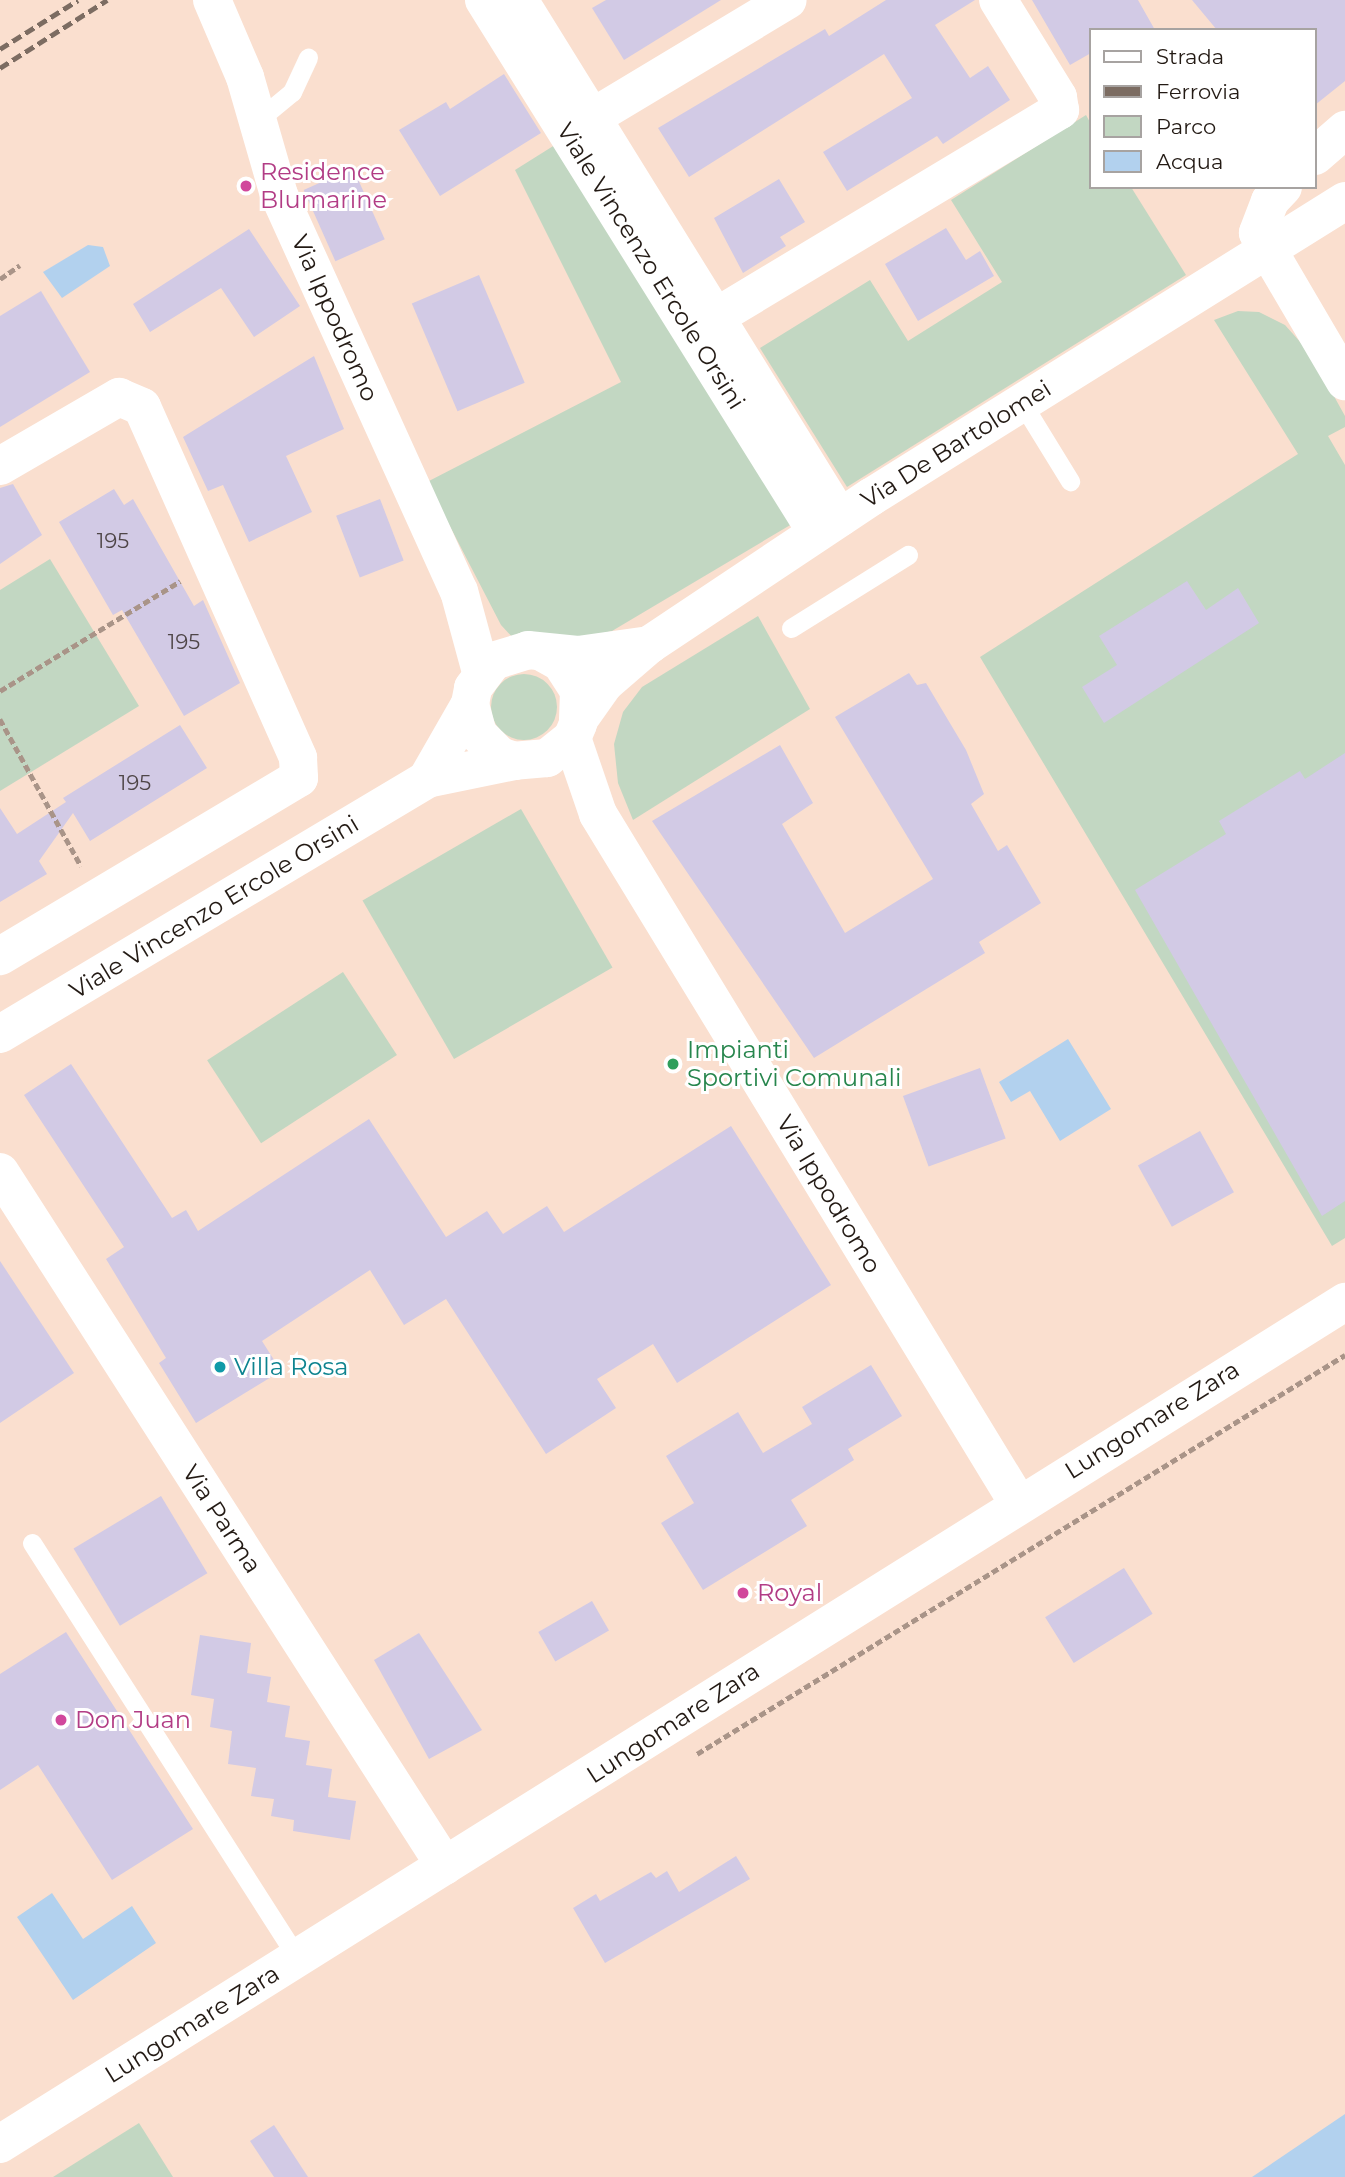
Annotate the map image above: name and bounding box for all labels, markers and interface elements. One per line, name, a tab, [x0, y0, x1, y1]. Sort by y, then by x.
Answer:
legend	[1090, 28, 1317, 189]
text: Strada	[1156, 44, 1224, 69]
text: Ferrovia	[1156, 79, 1240, 104]
text: Parco	[1156, 114, 1216, 139]
street label: Viale Vincenzo Ercole Orsini	[551, 118, 751, 414]
text: Acqua	[1156, 149, 1223, 174]
place label: Residence Blumarine	[260, 158, 387, 214]
marker: Residence Blumarine	[238, 178, 254, 194]
street label: Via Ippodromo	[285, 230, 385, 406]
street label: Via De Bartolomei	[856, 374, 1056, 514]
house number: 195	[97, 528, 129, 554]
house number: 195	[168, 629, 200, 655]
house number: 195	[119, 770, 151, 796]
street label: Viale Vincenzo Ercole Orsini	[64, 809, 364, 1005]
place label: Impianti Sportivi Comunali	[687, 1036, 901, 1092]
marker: Impianti Sportivi Comunali	[665, 1056, 681, 1072]
street label: Via Ippodromo	[771, 1110, 887, 1278]
place label: Villa Rosa	[234, 1353, 348, 1381]
street label: Lungomare Zara	[1060, 1355, 1244, 1485]
marker: Villa Rosa	[212, 1359, 228, 1375]
street label: Via Parma	[176, 1459, 268, 1579]
place label: Royal	[757, 1579, 822, 1607]
marker: Royal	[735, 1585, 751, 1601]
street label: Lungomare Zara	[581, 1656, 765, 1790]
place label: Don Juan	[75, 1706, 191, 1734]
marker: Don Juan	[53, 1712, 69, 1728]
street label: Lungomare Zara	[100, 1959, 284, 2089]

